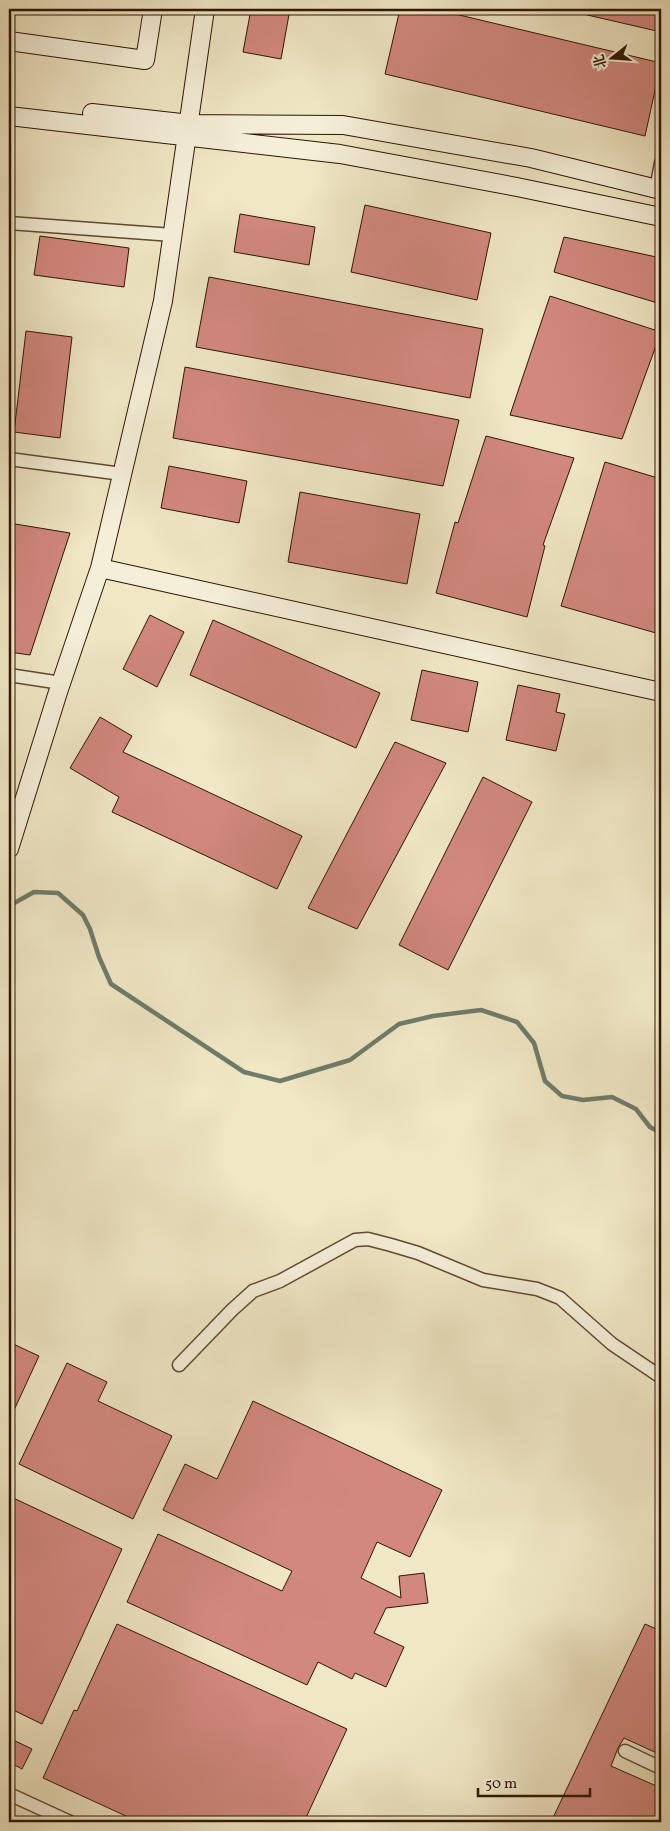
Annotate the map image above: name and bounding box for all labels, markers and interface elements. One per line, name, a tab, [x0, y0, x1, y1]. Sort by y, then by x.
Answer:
north arrow	[588, 32, 638, 82]
text: 北	[590, 52, 612, 71]
scale bar	[478, 1766, 590, 1798]
text: 50 m	[485, 1774, 517, 1795]

